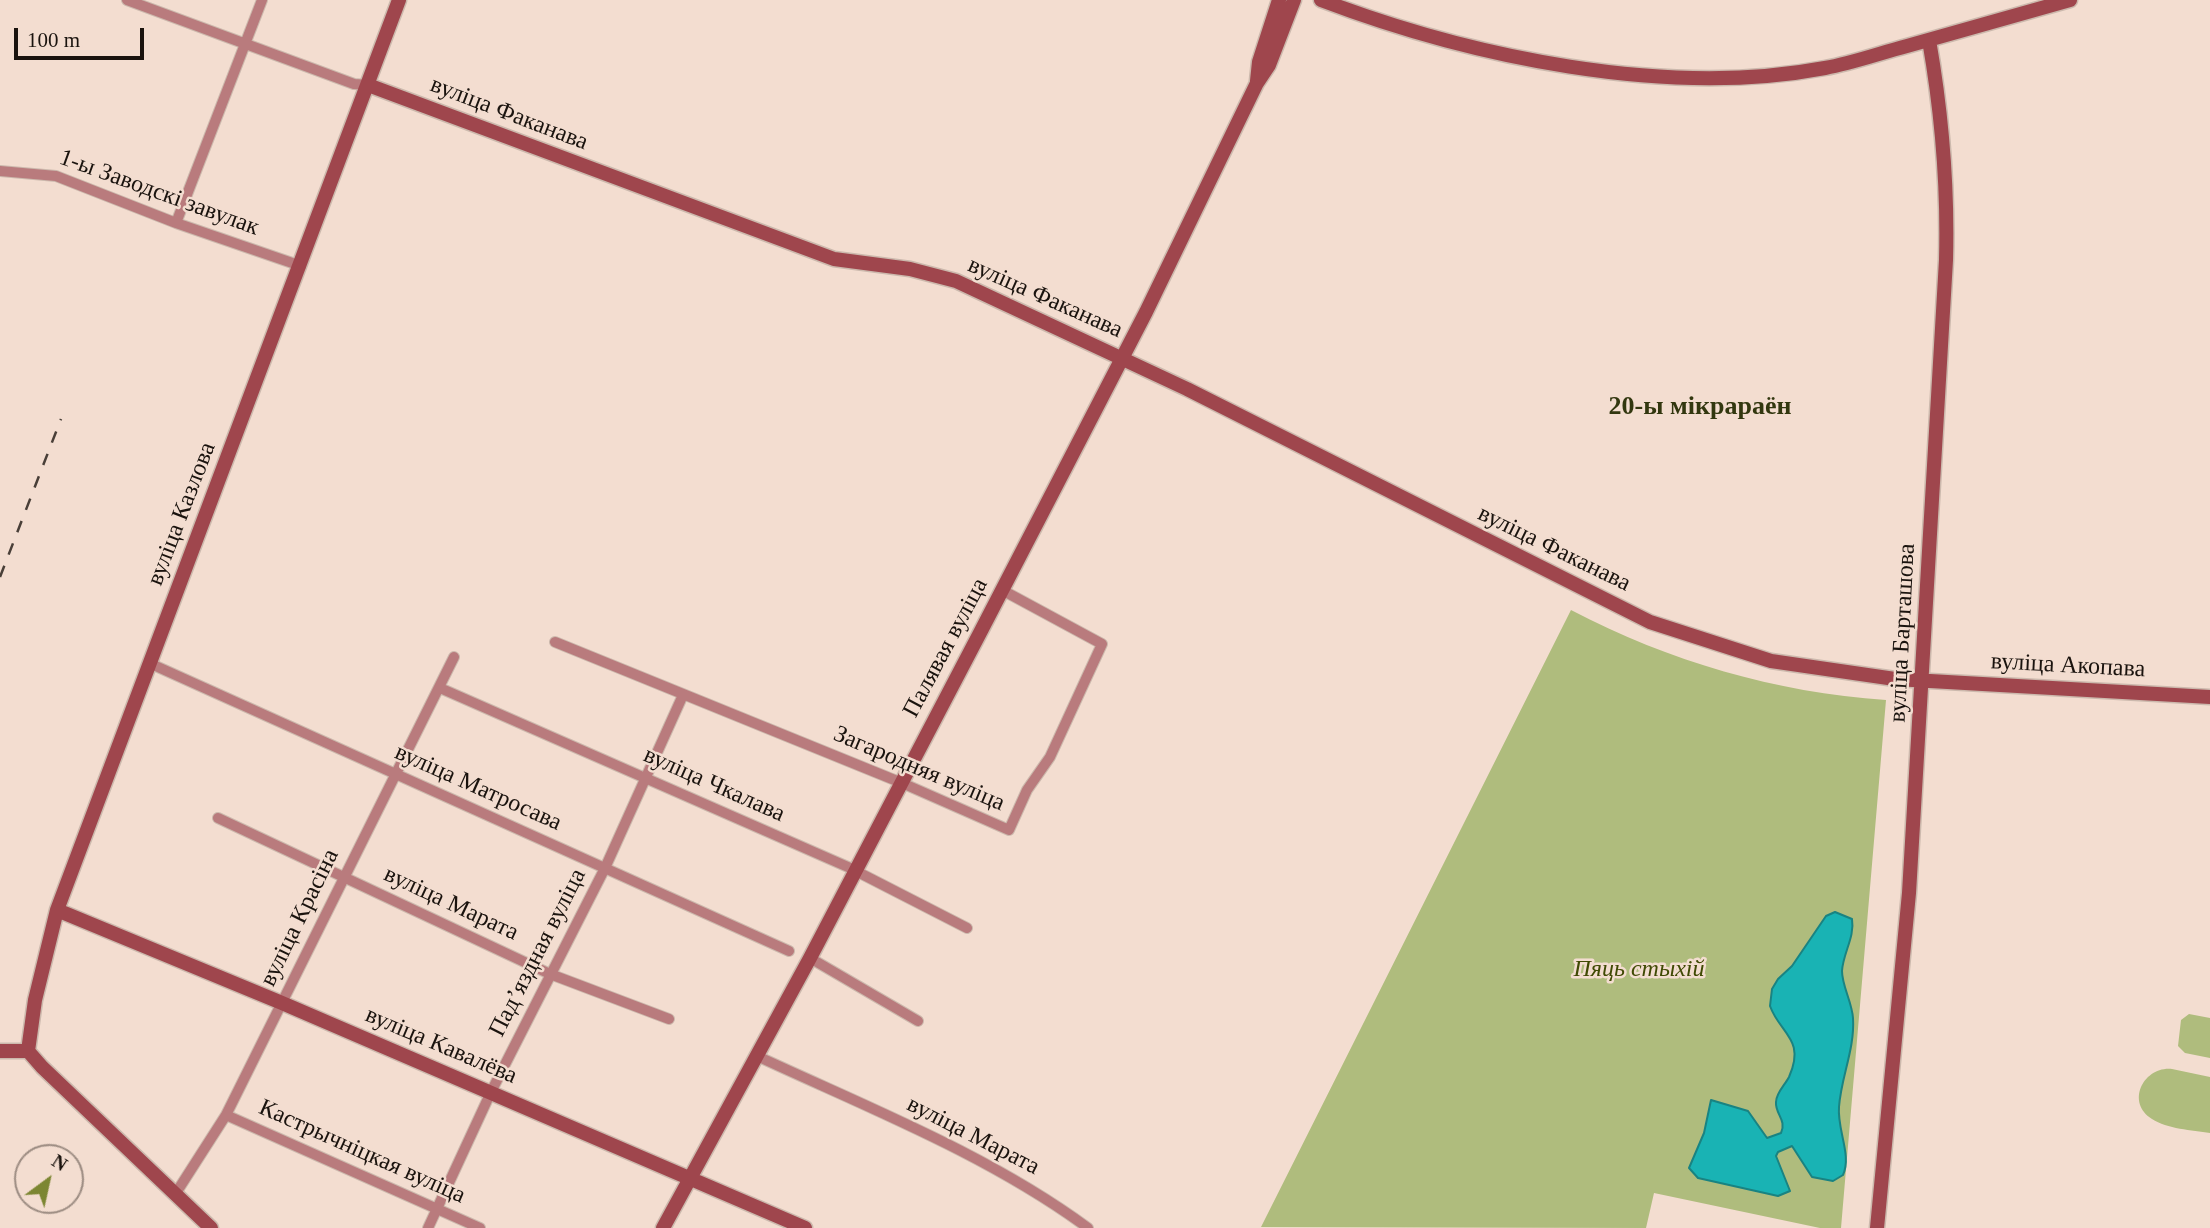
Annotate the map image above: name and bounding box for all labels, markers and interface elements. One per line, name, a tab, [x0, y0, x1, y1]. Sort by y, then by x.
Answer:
scale bar	[18, 14, 147, 58]
text: 100 m	[27, 28, 80, 52]
street label: вуліца Факанава	[426, 71, 592, 157]
street label: 1-ы Заводскі завулак	[55, 143, 263, 243]
street label: вуліца Факанава	[963, 251, 1127, 345]
district label: 20-ы мікрараён	[1609, 391, 1791, 423]
street label: вуліца Казлова	[141, 438, 223, 590]
street label: вуліца Факанава	[1473, 500, 1635, 598]
street label: вуліца Барташова	[1884, 543, 1922, 723]
street label: Палявая вуліца	[897, 573, 995, 723]
street label: вуліца Акопава	[1990, 648, 2146, 684]
street label: Загародняя вуліца	[829, 720, 1009, 818]
street label: вуліца Матросава	[390, 738, 566, 838]
street label: вуліца Чкалава	[639, 741, 789, 829]
street label: вуліца Красіна	[254, 845, 346, 991]
street label: вуліца Марата	[379, 860, 523, 948]
street label: Падʼяздная вуліца	[483, 864, 593, 1042]
park label: Пяць стыхій	[1574, 956, 1704, 984]
street label: вуліца Кавалёва	[361, 1001, 521, 1091]
street label: вуліца Марата	[902, 1090, 1044, 1182]
street label: Кастрычніцкая вуліца	[254, 1094, 470, 1210]
north arrow	[14, 1144, 84, 1214]
text: N	[48, 1150, 71, 1175]

